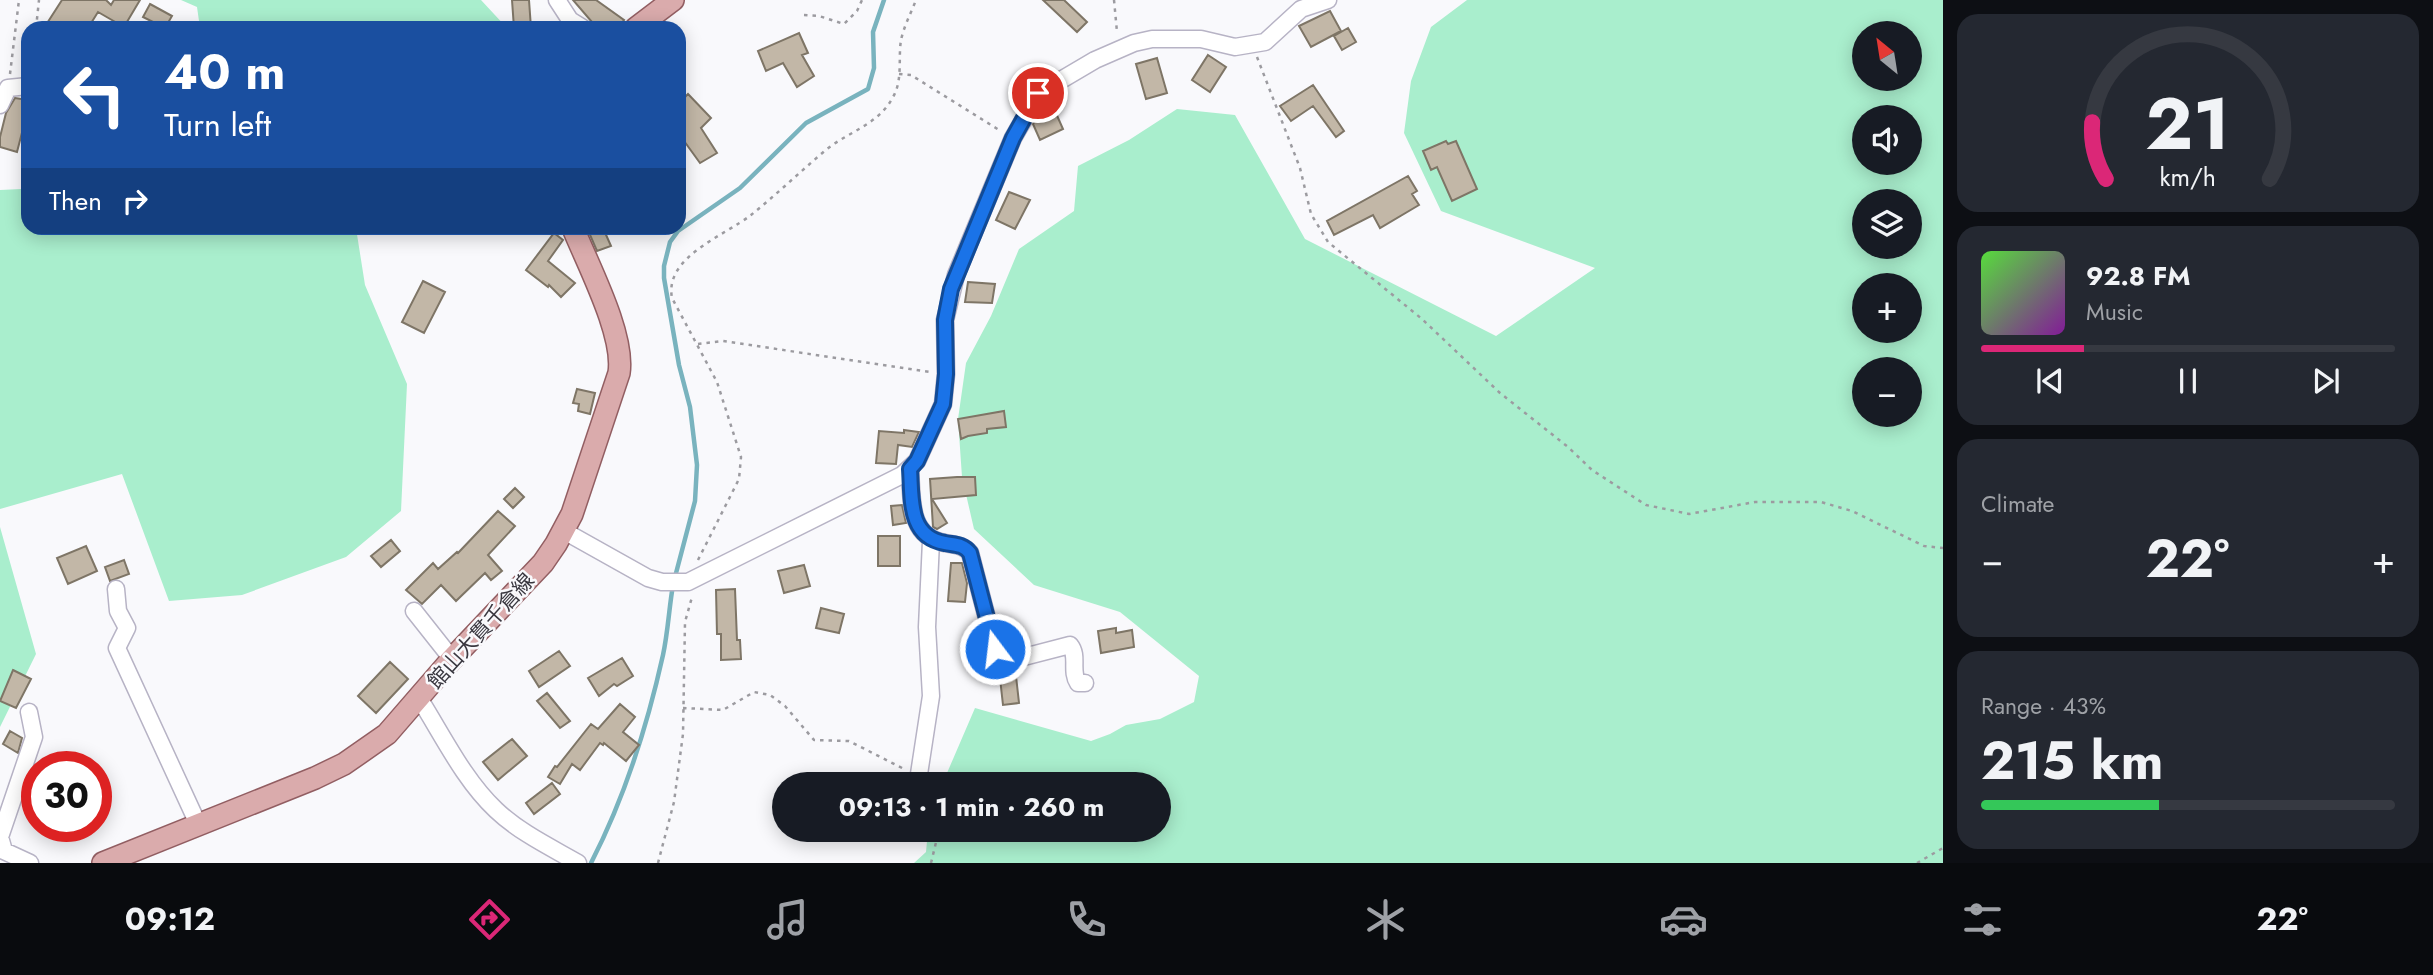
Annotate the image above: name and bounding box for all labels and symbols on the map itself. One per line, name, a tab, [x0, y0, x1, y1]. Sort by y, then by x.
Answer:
north arrow	[1852, 21, 1922, 91]
pin	[1008, 63, 1068, 123]
street label: 館山大貫千倉線	[421, 566, 541, 696]
position arrow	[958, 612, 1032, 686]
speed limit sign: 30	[21, 751, 112, 842]

